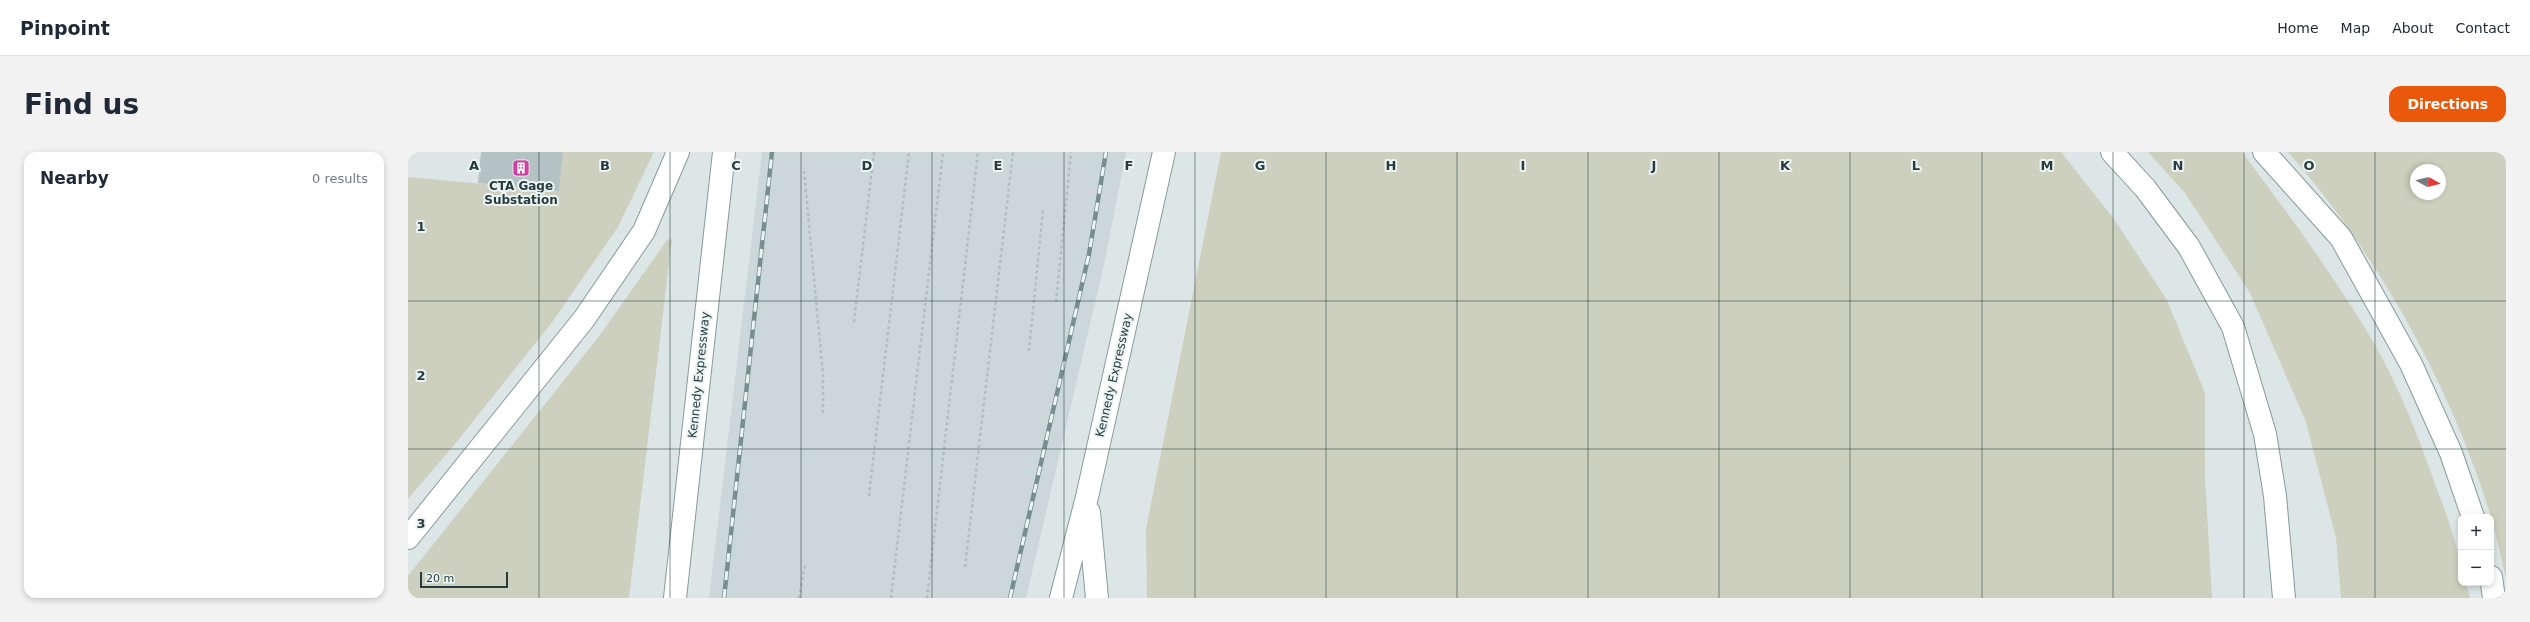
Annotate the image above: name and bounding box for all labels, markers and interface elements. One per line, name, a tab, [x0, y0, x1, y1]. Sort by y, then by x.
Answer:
text: Pinpoint	[20, 17, 110, 39]
text: Home	[2277, 20, 2319, 36]
text: Map	[2341, 20, 2370, 36]
text: About	[2392, 20, 2434, 36]
text: Contact	[2456, 20, 2510, 36]
button: Directions	[2389, 86, 2506, 122]
text: Find us	[24, 88, 139, 121]
text: A	[469, 158, 479, 173]
building icon: CTA Gage Substation	[511, 158, 531, 178]
text: B	[600, 158, 610, 173]
text: C	[731, 158, 741, 173]
text: D	[862, 158, 873, 173]
text: E	[994, 158, 1002, 173]
text: F	[1125, 158, 1133, 173]
text: G	[1255, 158, 1265, 173]
text: H	[1386, 158, 1396, 173]
text: I	[1521, 158, 1525, 173]
text: J	[1651, 158, 1656, 173]
text: K	[1780, 158, 1791, 173]
text: L	[1912, 158, 1920, 173]
text: M	[2041, 158, 2053, 173]
text: N	[2173, 158, 2183, 173]
text: O	[2303, 158, 2315, 173]
north arrow	[2410, 164, 2446, 200]
text: Nearby	[40, 168, 109, 188]
text: 0 results	[312, 171, 368, 186]
place label: CTA Gage Substation	[484, 179, 558, 207]
text: 1	[416, 219, 426, 234]
street label: Kennedy Expressway	[685, 311, 713, 439]
street label: Kennedy Expressway	[1093, 312, 1135, 438]
text: 2	[416, 368, 426, 383]
map controls	[2458, 514, 2494, 586]
button: +	[2458, 514, 2494, 550]
text: 3	[416, 516, 426, 531]
button: −	[2458, 550, 2494, 586]
scale bar	[420, 570, 508, 589]
text: 20 m	[426, 572, 454, 585]

